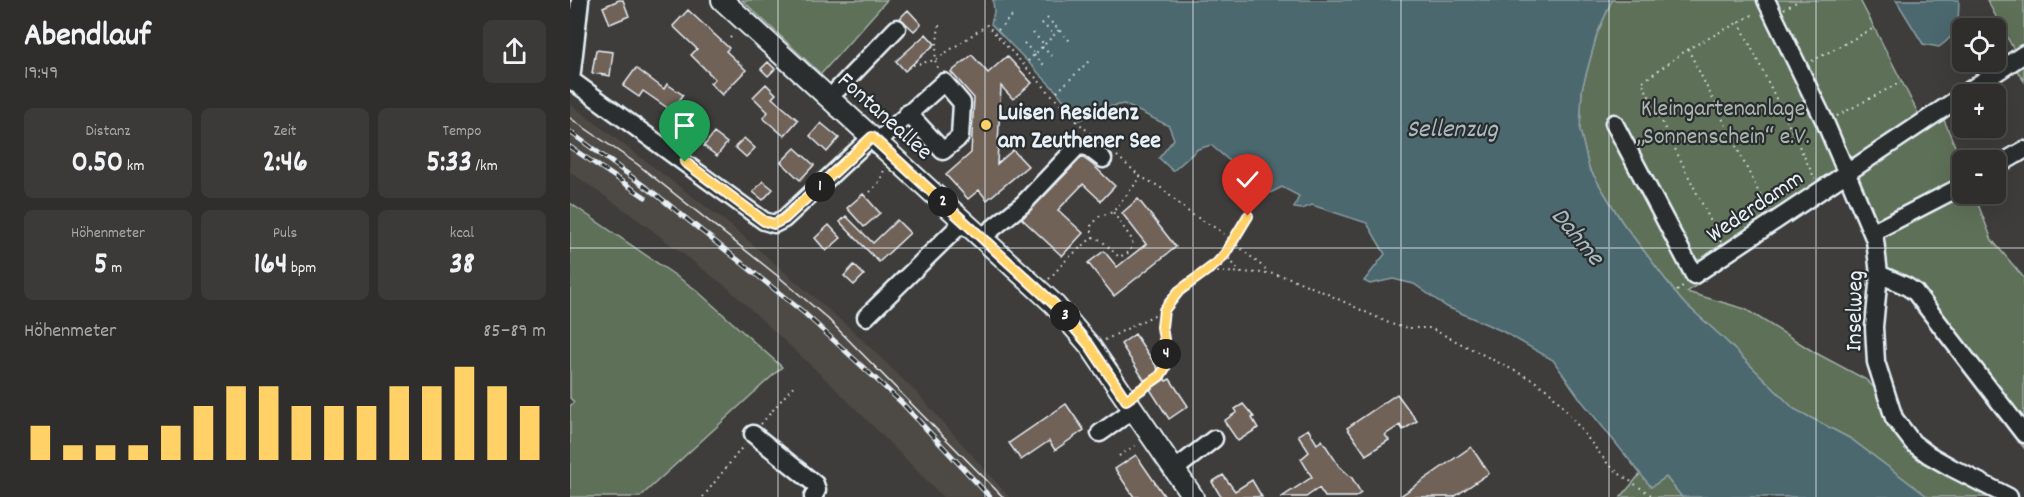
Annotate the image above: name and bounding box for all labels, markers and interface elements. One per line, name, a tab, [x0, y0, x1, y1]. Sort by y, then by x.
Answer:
text: Abendlauf	[24, 14, 151, 61]
map controls	[1952, 18, 2006, 204]
button: locate	[1952, 18, 2006, 72]
button: share	[483, 20, 546, 83]
text: 19:49	[24, 60, 58, 88]
street label: Fontaneallee	[829, 65, 939, 169]
button: +	[1952, 84, 2006, 138]
park label: Kleingartenanlage „Sonnenschein“ e.V.	[1636, 93, 1810, 155]
place label: Luisen Residenz am Zeuthener See	[998, 97, 1161, 159]
pin	[659, 100, 710, 162]
icon: arrive	[668, 109, 701, 142]
water label: Sellenzug	[1406, 112, 1499, 149]
marker: Luisen Residenz am Zeuthener See	[979, 118, 993, 132]
text: Distanz	[86, 120, 130, 143]
text: Zeit	[274, 120, 296, 143]
text: Tempo	[443, 120, 481, 143]
text: 0.50	[72, 143, 123, 186]
text: 2:46	[262, 143, 308, 186]
text: 5:33	[426, 143, 472, 186]
button: −	[1952, 150, 2006, 204]
pin	[1222, 154, 1273, 216]
text: km	[123, 155, 144, 178]
text: /km	[472, 155, 498, 178]
street label: Wederdamm	[1700, 162, 1811, 252]
icon: check	[1231, 163, 1264, 196]
pin: 1	[805, 172, 835, 202]
text: 1	[818, 175, 822, 198]
pin: 2	[928, 187, 958, 217]
text: 2	[940, 190, 947, 213]
water label: Dahme	[1541, 200, 1613, 276]
text: Höhenmeter	[71, 222, 145, 245]
text: Puls	[273, 222, 297, 245]
text: kcal	[450, 222, 474, 245]
text: 5	[94, 245, 108, 288]
text: 164	[254, 245, 287, 288]
text: 38	[449, 245, 475, 288]
text: m	[108, 257, 122, 280]
text: bpm	[287, 257, 316, 280]
street label: Inselweg	[1838, 270, 1874, 352]
pin: 3	[1050, 301, 1080, 331]
text: 3	[1061, 304, 1069, 327]
text: Höhenmeter	[24, 318, 116, 346]
text: 85–89 m	[483, 318, 546, 346]
pin: 4	[1151, 339, 1181, 369]
text: 4	[1163, 342, 1169, 365]

